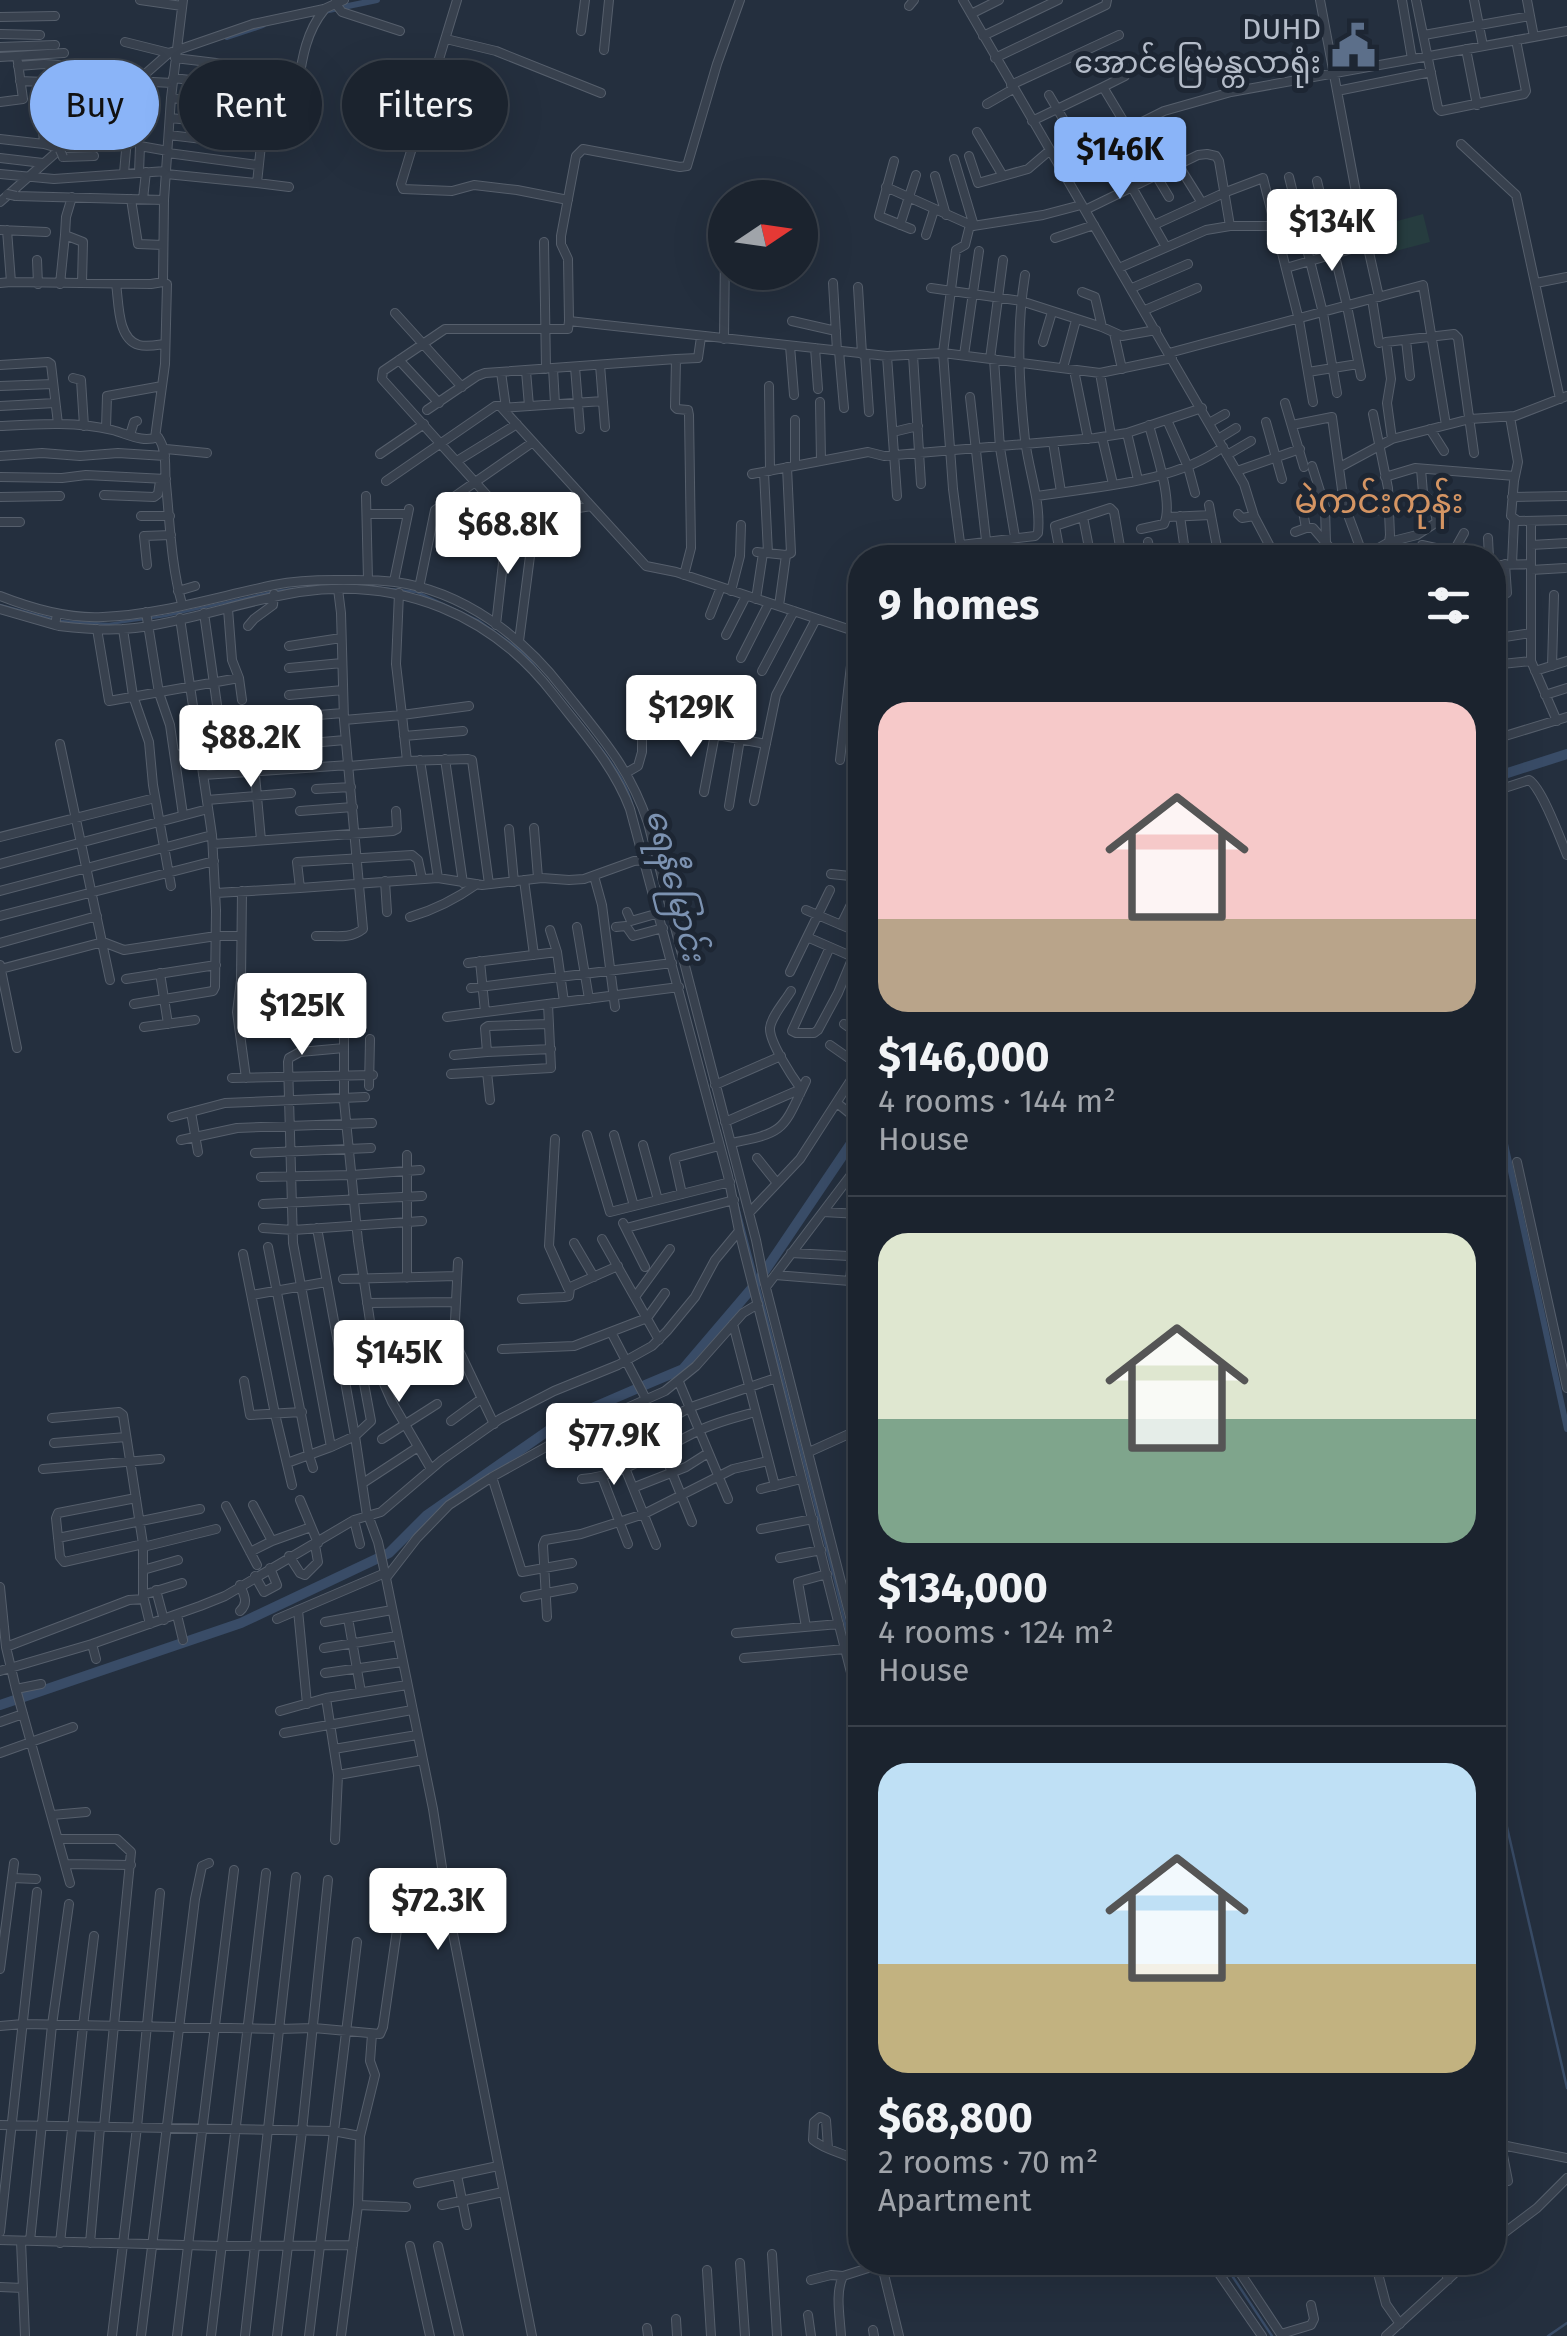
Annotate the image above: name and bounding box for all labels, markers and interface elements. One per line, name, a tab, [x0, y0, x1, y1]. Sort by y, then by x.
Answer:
place label: DUHD အောင်မြေမန္တလာရုံး	[1074, 11, 1321, 88]
public building icon: DUHD အောင်မြေမန္တလာရုံး	[1330, 22, 1378, 70]
chip: Buy	[30, 60, 159, 150]
chip: Rent	[179, 60, 322, 150]
chip: Filters	[342, 60, 508, 150]
pin: $146K	[1050, 117, 1190, 202]
text: $146K	[1076, 130, 1164, 168]
north arrow	[708, 180, 818, 290]
map controls	[708, 180, 818, 290]
pin: $134K	[1262, 189, 1402, 274]
text: $134K	[1289, 202, 1375, 240]
district label: မဲကင်းကုန်း	[1294, 477, 1464, 529]
pin: $68.8K	[427, 492, 589, 577]
text: $68.8K	[458, 505, 558, 543]
icon: filters	[1421, 578, 1476, 633]
text: 9 homes	[878, 580, 1039, 630]
pin: $129K	[621, 675, 761, 760]
text: $129K	[648, 688, 734, 726]
pin: $88.2K	[170, 705, 332, 790]
text: $88.2K	[201, 718, 301, 756]
icon: home	[1087, 767, 1267, 947]
water label: ရေနီမြောင်း	[632, 804, 717, 968]
pin: $125K	[232, 973, 372, 1058]
text: $125K	[259, 986, 345, 1024]
text: $146,000	[878, 1032, 1050, 1082]
text: 4 rooms · 144 m²	[878, 1082, 1116, 1120]
text: House	[878, 1120, 969, 1158]
icon: home	[1087, 1298, 1267, 1478]
pin: $145K	[329, 1320, 469, 1405]
text: $145K	[356, 1333, 442, 1371]
pin: $77.9K	[533, 1403, 695, 1488]
text: $77.9K	[568, 1416, 660, 1454]
text: $134,000	[878, 1563, 1048, 1613]
text: 4 rooms · 124 m²	[878, 1613, 1114, 1651]
text: House	[878, 1651, 969, 1689]
icon: home	[1087, 1828, 1267, 2008]
pin: $72.3K	[357, 1868, 519, 1953]
text: $72.3K	[391, 1881, 485, 1919]
text: $68,800	[878, 2093, 1033, 2143]
text: 2 rooms · 70 m²	[878, 2143, 1098, 2181]
text: Apartment	[878, 2181, 1032, 2219]

